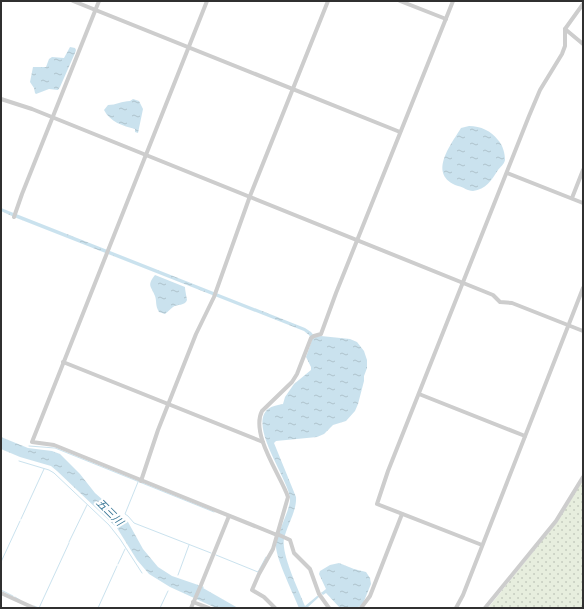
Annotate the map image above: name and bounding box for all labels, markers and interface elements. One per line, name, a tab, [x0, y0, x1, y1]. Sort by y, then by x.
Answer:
water label: 五三川	[93, 495, 127, 529]

